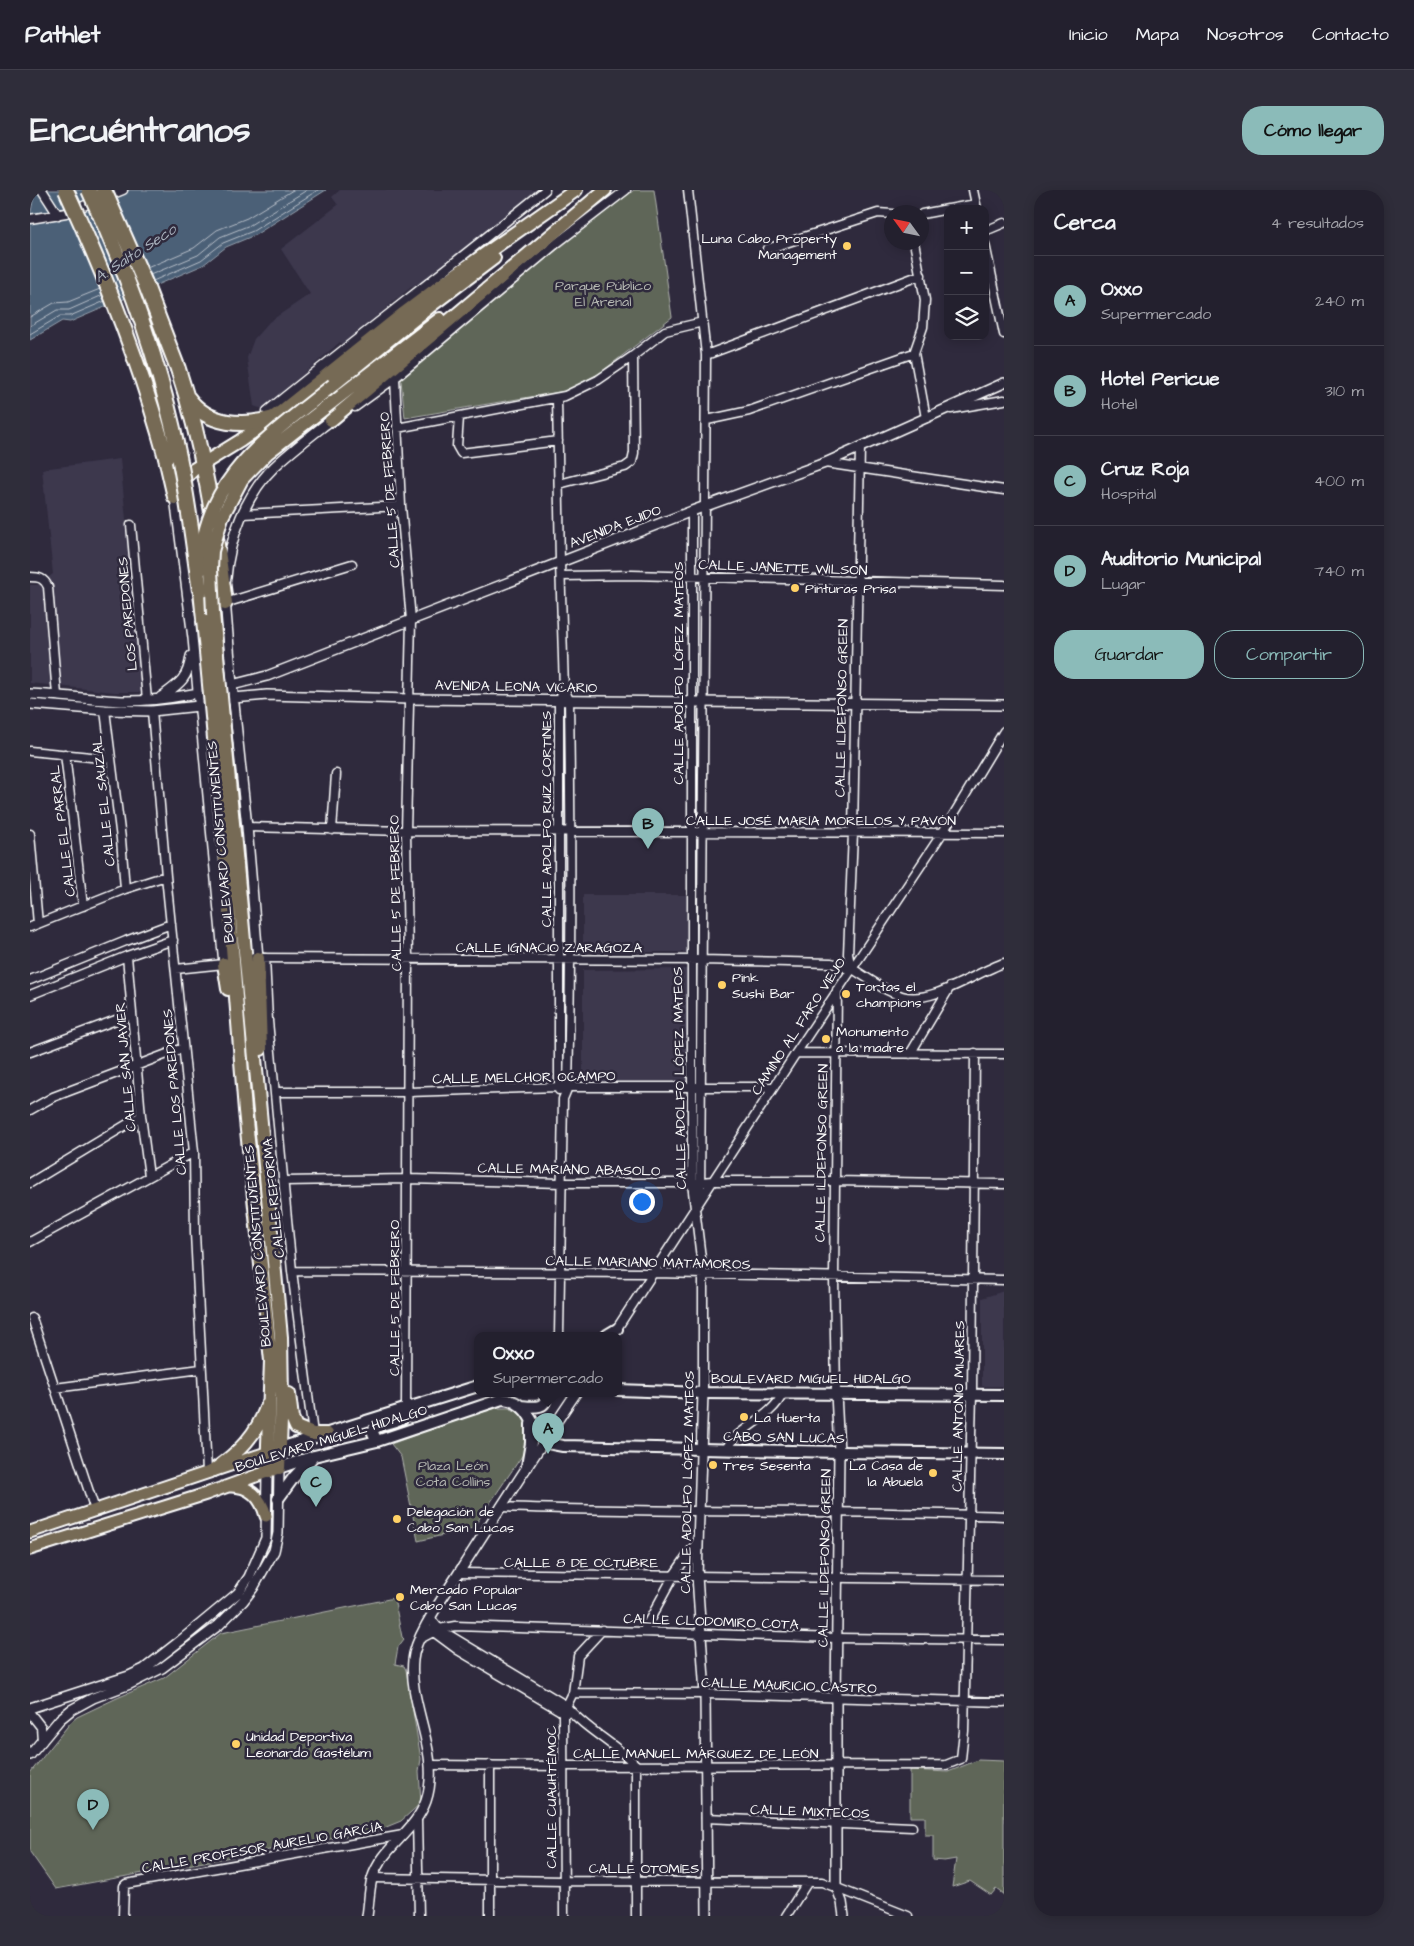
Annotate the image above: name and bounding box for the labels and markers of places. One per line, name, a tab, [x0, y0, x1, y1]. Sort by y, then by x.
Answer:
place label: Luna Cabo Property Management	[701, 229, 837, 265]
marker: Luna Cabo Property Management	[841, 240, 853, 252]
place label: Pinturas Prisa	[805, 579, 896, 599]
marker: Pinturas Prisa	[789, 582, 801, 594]
pin: B	[632, 808, 664, 849]
place label: Pink Sushi Bar	[732, 968, 795, 1004]
place label: Tortas el champions	[856, 977, 922, 1013]
marker: Pink Sushi Bar	[716, 979, 728, 991]
marker: Tortas el champions	[840, 988, 852, 1000]
place label: Monumento a la madre	[836, 1022, 909, 1058]
marker: Monumento a la madre	[820, 1033, 832, 1045]
place label: La Huerta	[754, 1408, 820, 1428]
marker: La Huerta	[738, 1411, 750, 1423]
pin: A	[532, 1413, 564, 1454]
place label: Tres Sesenta	[723, 1456, 811, 1476]
place label: La Casa de la Abuela	[849, 1456, 923, 1492]
marker: Tres Sesenta	[707, 1459, 719, 1471]
pin: C	[300, 1466, 332, 1507]
marker: La Casa de la Abuela	[927, 1467, 939, 1479]
place label: Delegación de Cabo San Lucas	[407, 1502, 514, 1538]
marker: Delegación de Cabo San Lucas	[391, 1513, 403, 1525]
place label: Mercado Popular Cabo San Lucas	[410, 1580, 523, 1616]
marker: Mercado Popular Cabo San Lucas	[394, 1591, 406, 1603]
place label: Unidad Deportiva Leonardo Gastélum	[246, 1727, 371, 1763]
marker: Unidad Deportiva Leonardo Gastélum	[230, 1738, 242, 1750]
pin: D	[77, 1789, 109, 1830]

